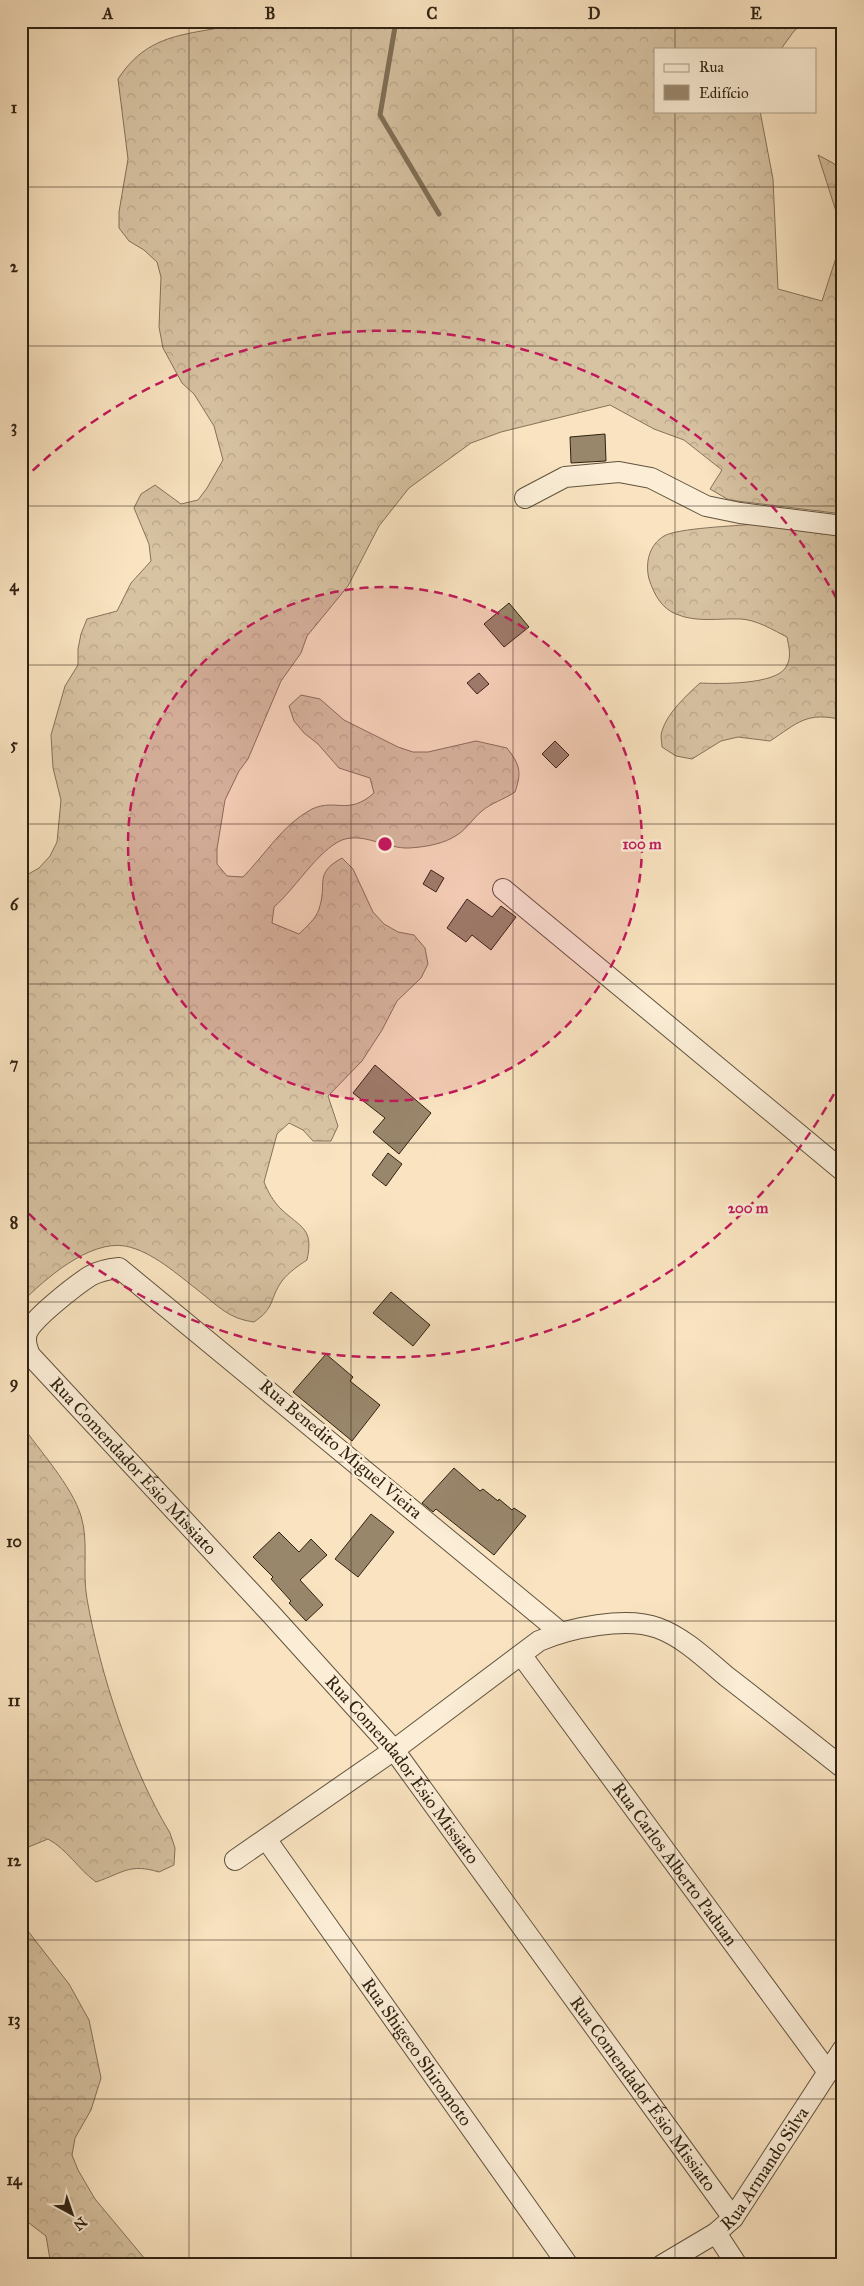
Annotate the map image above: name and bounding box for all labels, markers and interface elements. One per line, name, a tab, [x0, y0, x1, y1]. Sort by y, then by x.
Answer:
text: A	[102, 4, 114, 23]
text: B	[265, 4, 275, 23]
text: C	[427, 4, 438, 23]
text: D	[588, 4, 601, 23]
text: E	[750, 4, 762, 23]
legend	[654, 48, 816, 112]
text: Rua	[699, 58, 724, 76]
text: Edifício	[699, 84, 749, 102]
text: 1	[11, 98, 18, 117]
text: 2	[10, 257, 19, 276]
text: 3	[11, 417, 17, 437]
text: 4	[10, 576, 20, 596]
text: 5	[10, 735, 18, 754]
centre of rings	[376, 835, 394, 853]
text: 100 m	[622, 835, 662, 853]
text: 6	[10, 895, 19, 914]
text: 7	[10, 1054, 19, 1073]
text: 200 m	[728, 1199, 769, 1217]
text: 8	[10, 1213, 18, 1232]
street label: Rua Comendador Ésio Missiato	[45, 1372, 221, 1560]
text: 9	[10, 1373, 18, 1393]
street label: Rua Benedito Miguel Vieira	[255, 1374, 427, 1525]
text: 10	[6, 1532, 22, 1551]
street label: Rua Comendador Ésio Missiato	[321, 1671, 484, 1868]
text: 11	[8, 1691, 21, 1710]
street label: Rua Carlos Alberto Paduan	[607, 1778, 742, 1950]
text: 12	[7, 1851, 22, 1870]
street label: Rua Shigeeo Shiromoto	[357, 1974, 477, 2130]
street label: Rua Comendador Ésio Missiato	[565, 1992, 721, 2195]
text: 13	[8, 2010, 20, 2030]
street label: Rua Armando Silva	[716, 2103, 813, 2235]
text: 14	[6, 2170, 23, 2190]
north arrow	[48, 2188, 98, 2238]
text: N	[70, 2213, 90, 2234]

